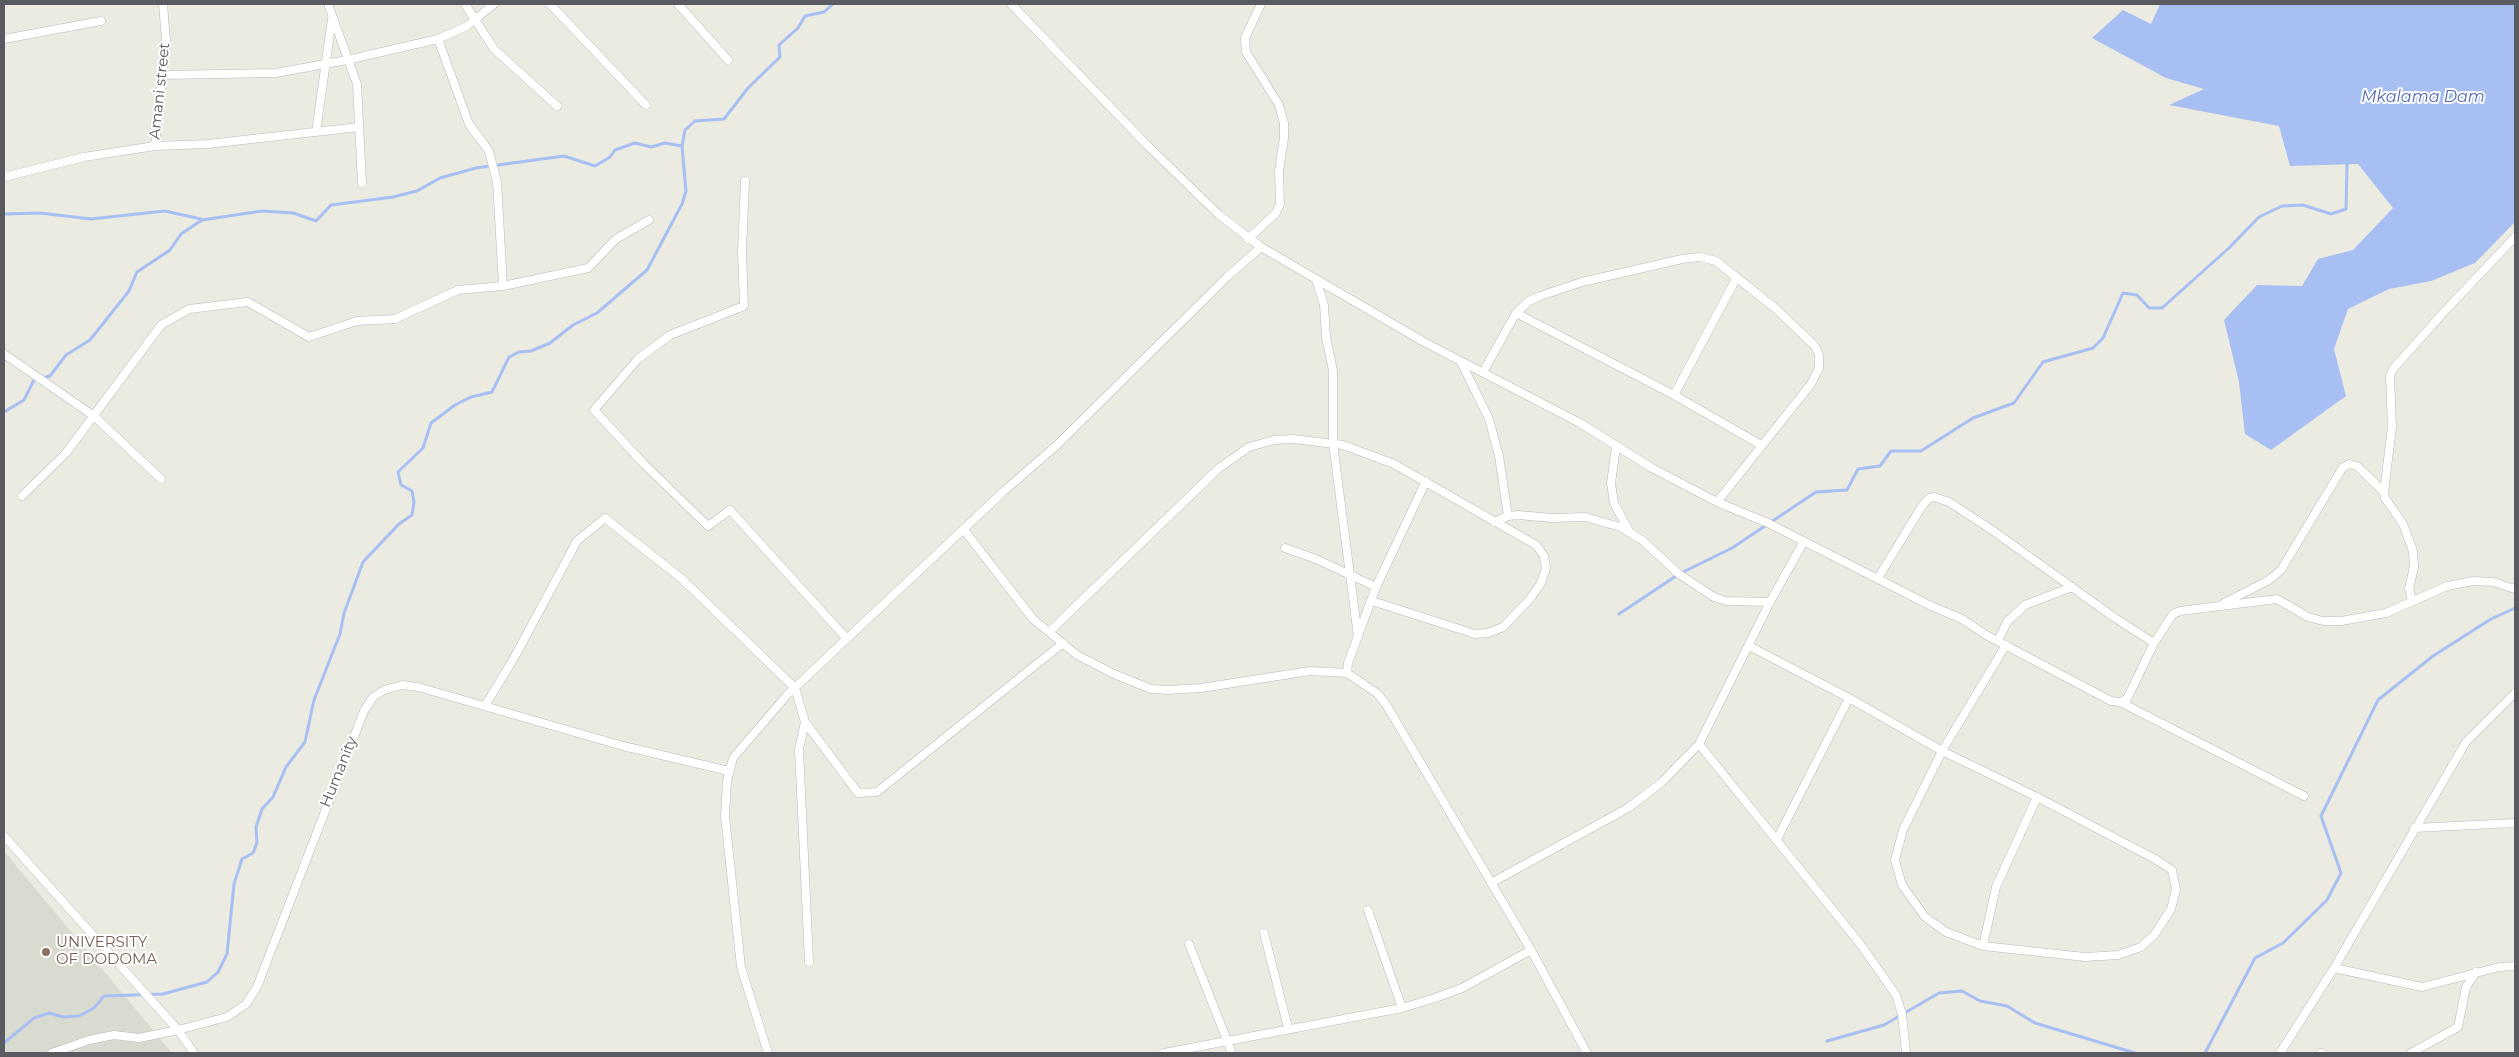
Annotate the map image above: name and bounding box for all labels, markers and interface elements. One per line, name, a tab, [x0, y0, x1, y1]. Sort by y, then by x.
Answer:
street label: Amani street	[146, 42, 174, 140]
water label: Mkalama Dam	[2361, 87, 2485, 107]
street label: Humanity	[317, 734, 361, 810]
place label: UNIVERSITY OF DODOMA	[56, 934, 157, 969]
marker: UNIVERSITY OF DODOMA	[40, 946, 52, 958]

